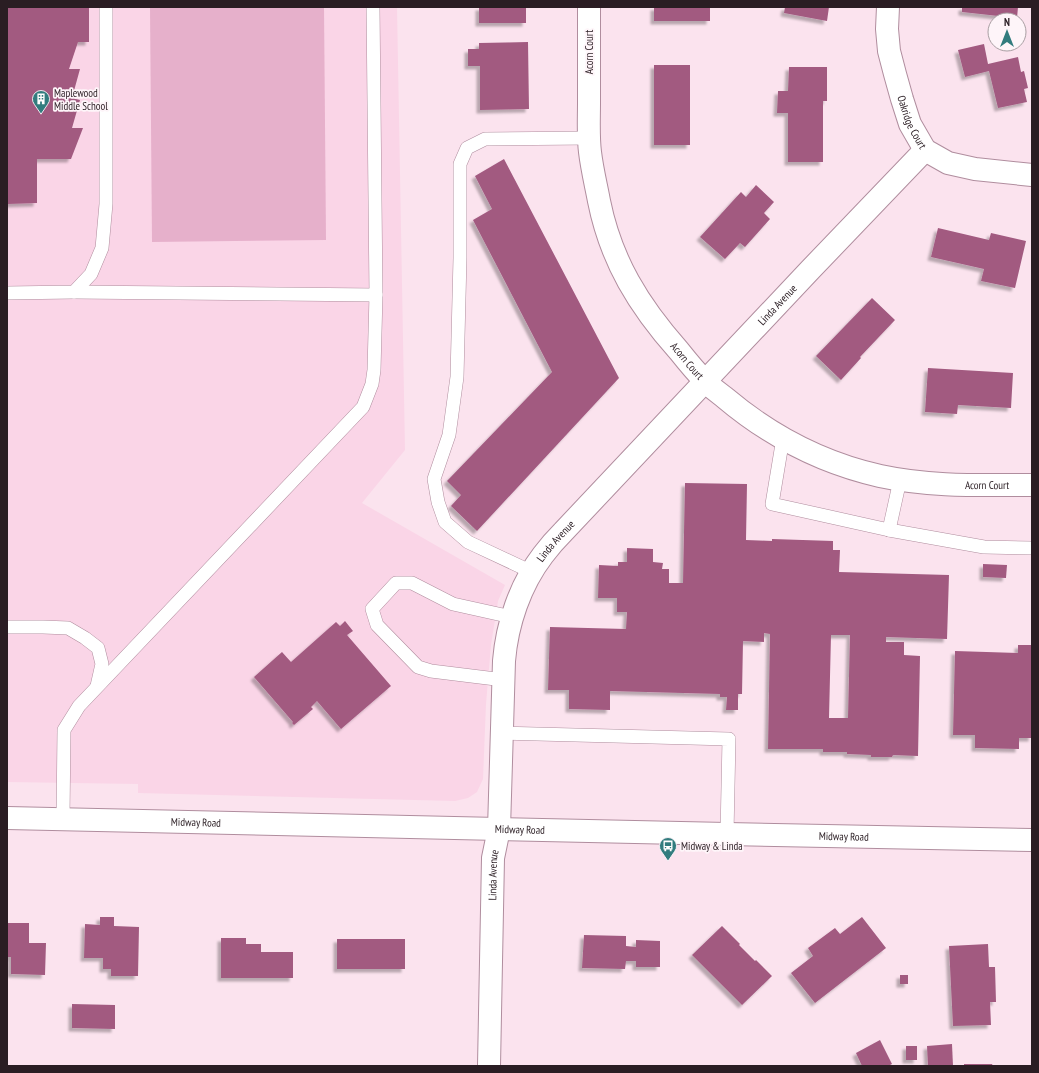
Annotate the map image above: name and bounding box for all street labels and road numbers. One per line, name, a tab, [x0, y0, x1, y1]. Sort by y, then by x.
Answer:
street label: Acorn Court	[582, 30, 596, 74]
street label: Oakridge Court	[894, 94, 930, 151]
street label: Linda Avenue	[755, 281, 800, 328]
street label: Acorn Court	[668, 339, 707, 383]
street label: Acorn Court	[965, 478, 1009, 492]
street label: Linda Avenue	[533, 517, 578, 564]
street label: Midway Road	[171, 815, 221, 830]
street label: Midway Road	[495, 822, 545, 837]
street label: Midway Road	[819, 829, 869, 844]
street label: Linda Avenue	[485, 848, 502, 901]

